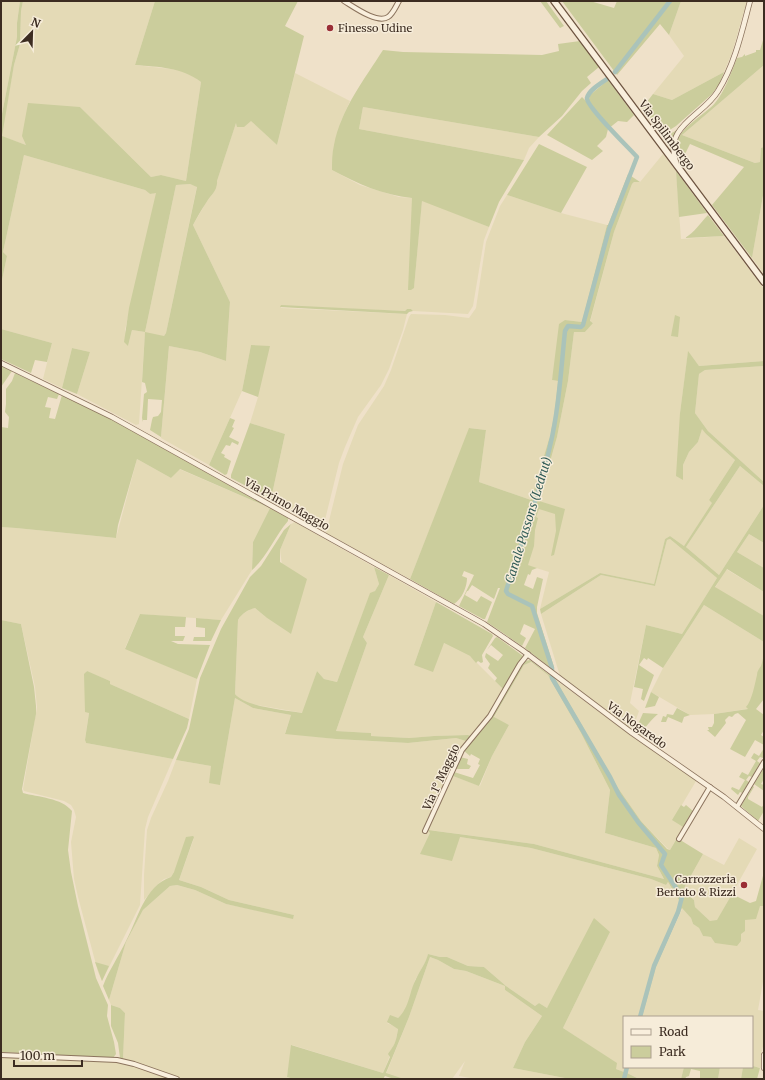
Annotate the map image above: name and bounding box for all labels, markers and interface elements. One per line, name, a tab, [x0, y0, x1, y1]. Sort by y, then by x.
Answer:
north arrow	[12, 12, 52, 52]
text: N	[29, 15, 43, 31]
place label: Finesso Udine	[338, 21, 413, 35]
marker: Finesso Udine	[325, 23, 335, 33]
street label: Via Spilimbergo	[636, 96, 698, 173]
water label: Canale Passons (Ledrut)	[502, 455, 554, 585]
street label: Via Primo Maggio	[241, 474, 332, 533]
street label: Via Nogaredo	[604, 698, 670, 752]
street label: Via 1° Maggio	[419, 741, 463, 813]
place label: Carrozzeria Bertato & Rizzi	[657, 872, 736, 899]
marker: Carrozzeria Bertato & Rizzi	[739, 880, 749, 890]
legend	[623, 1016, 753, 1068]
text: Road	[659, 1024, 688, 1039]
scale bar	[14, 1042, 82, 1068]
text: Park	[659, 1044, 686, 1059]
text: 100 m	[20, 1048, 55, 1063]

